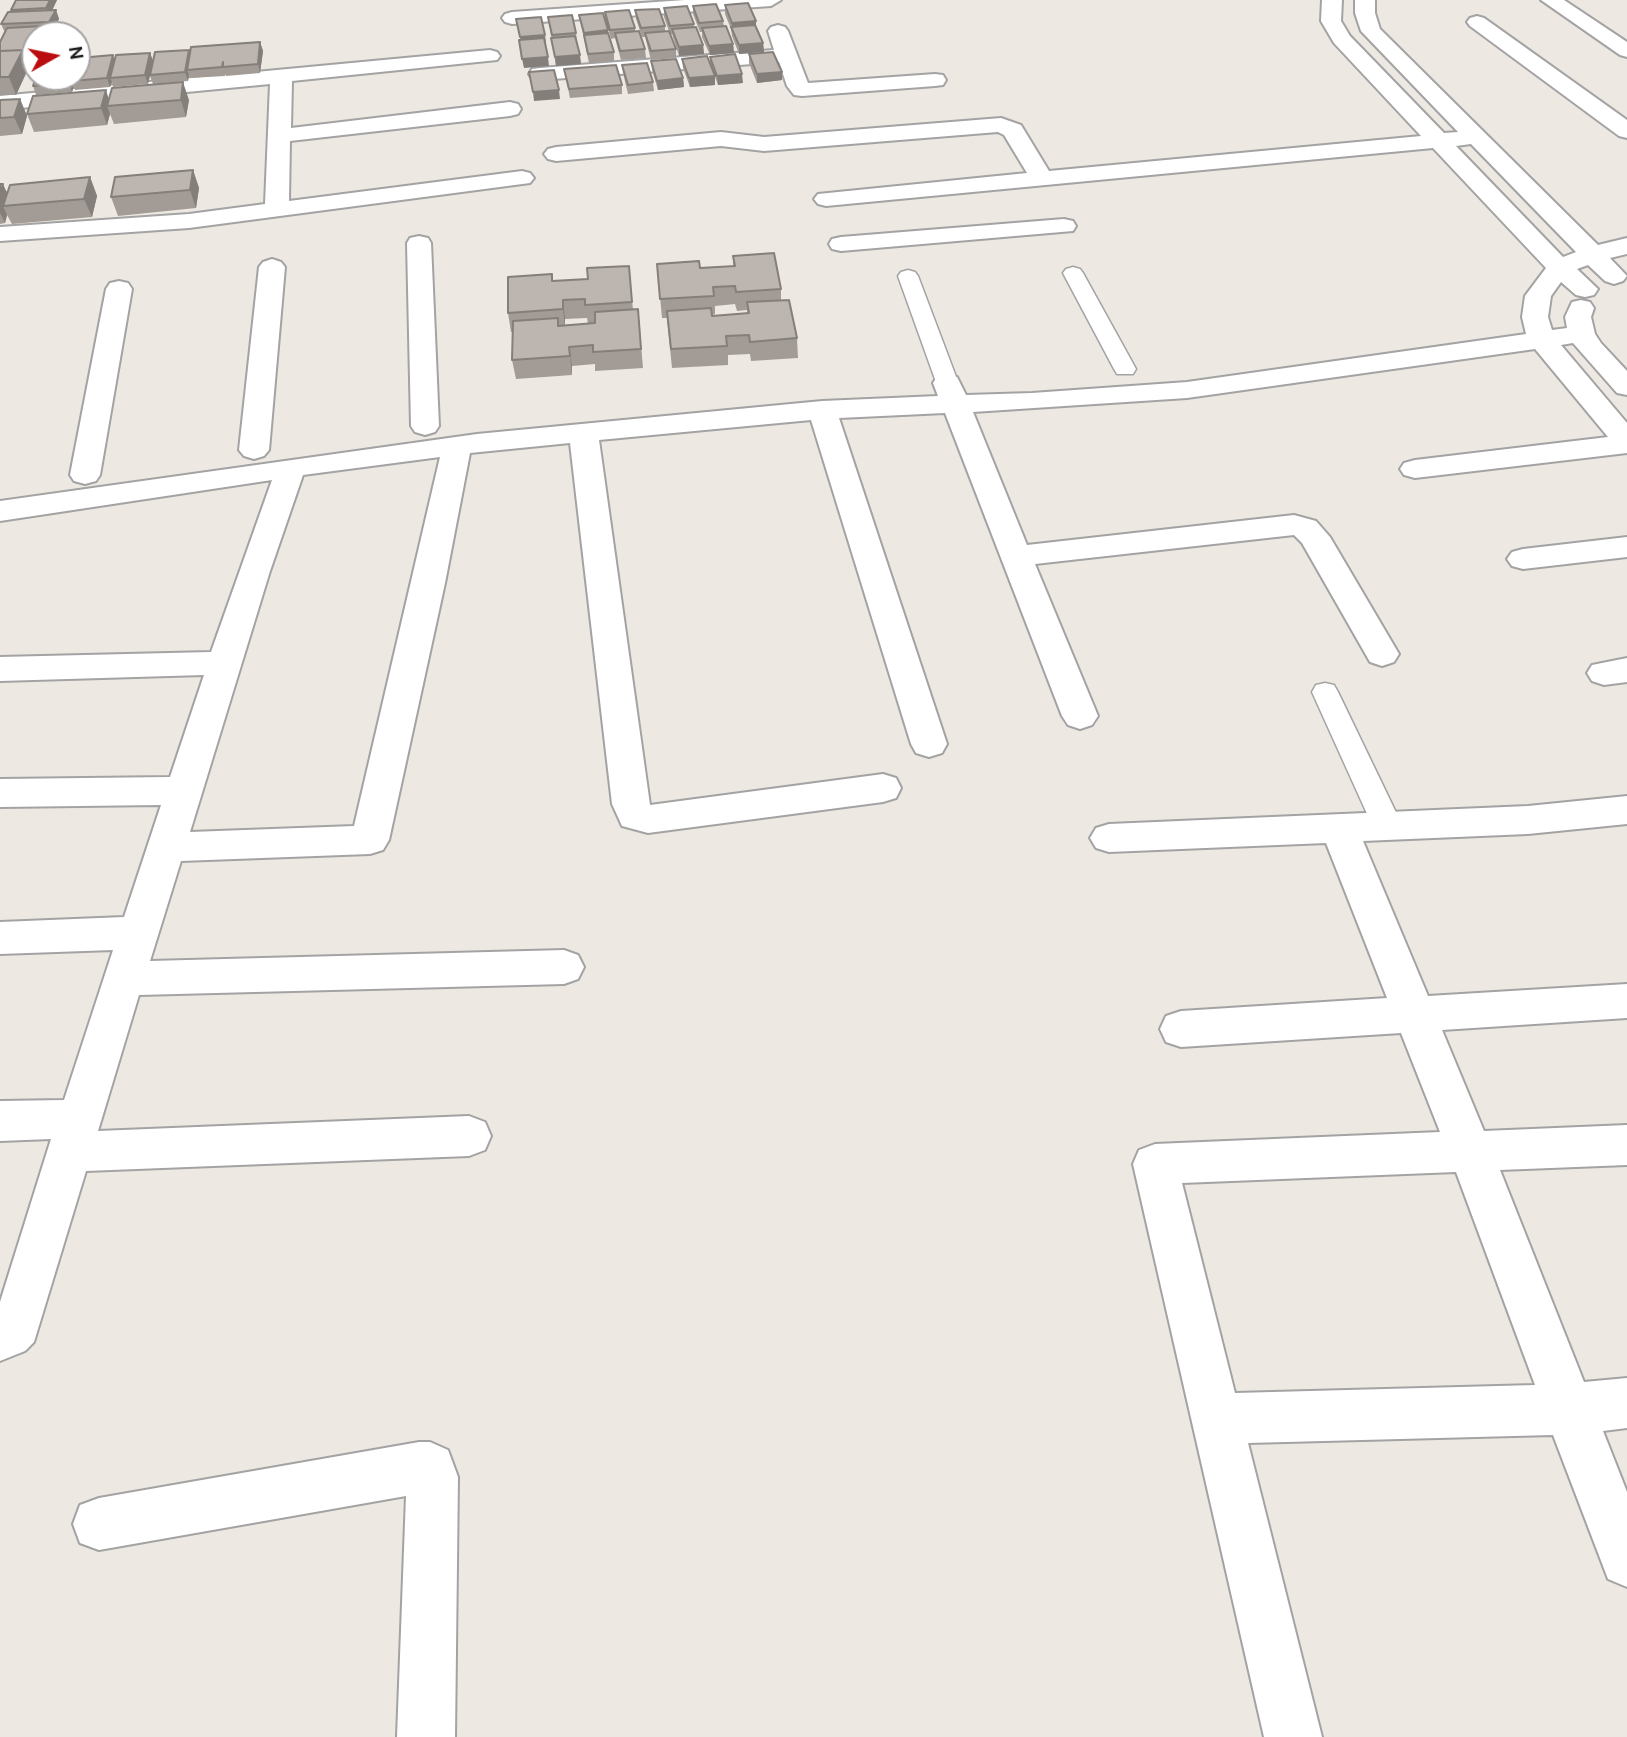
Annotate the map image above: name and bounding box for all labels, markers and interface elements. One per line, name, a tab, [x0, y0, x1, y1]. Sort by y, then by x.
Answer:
north arrow	[21, 21, 91, 91]
text: N	[62, 44, 88, 62]

